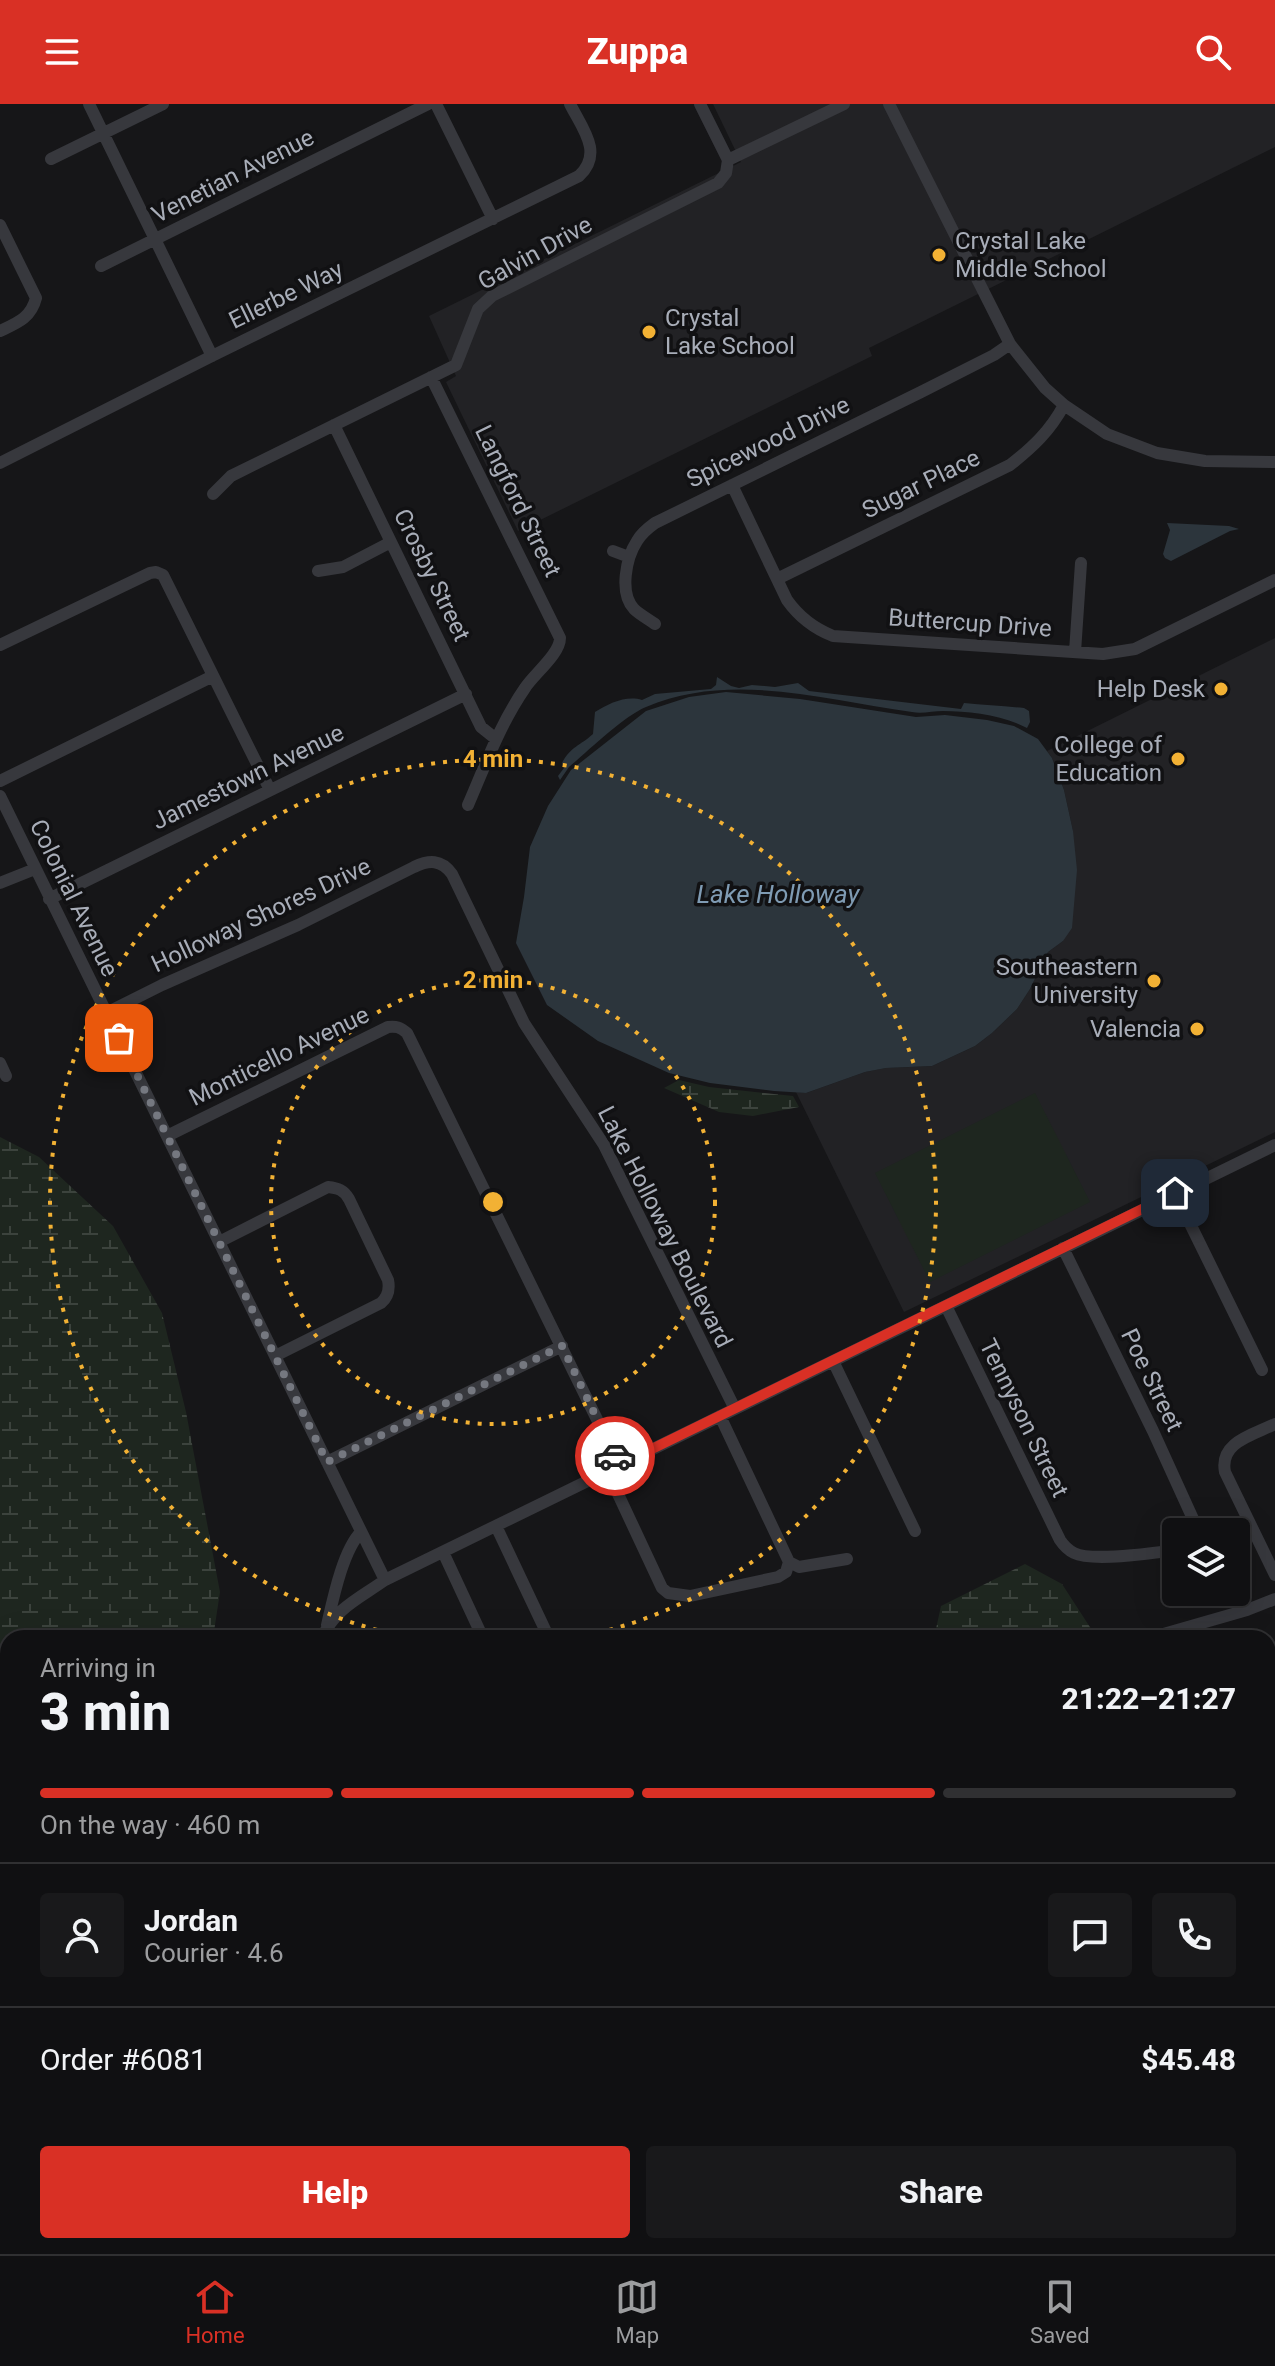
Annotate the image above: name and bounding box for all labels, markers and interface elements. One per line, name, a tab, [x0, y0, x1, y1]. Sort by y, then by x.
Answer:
icon: menu	[40, 30, 84, 74]
icon: search	[1191, 30, 1235, 74]
text: Zuppa	[587, 31, 688, 73]
street label: Venetian Avenue	[147, 123, 319, 229]
street label: Galvin Drive	[473, 210, 597, 296]
place label: Crystal Lake Middle School	[955, 227, 1107, 283]
marker: Crystal Lake Middle School	[930, 246, 948, 264]
street label: Ellerbe Way	[224, 255, 348, 335]
place label: Crystal Lake School	[665, 304, 795, 360]
marker: Crystal Lake School	[640, 323, 658, 341]
street label: Spicewood Drive	[682, 390, 854, 494]
street label: Langford Street	[469, 421, 567, 582]
street label: Sugar Place	[858, 443, 984, 525]
street label: Crosby Street	[388, 504, 476, 646]
street label: Buttercup Drive	[887, 603, 1053, 643]
place label: Help Desk	[1097, 675, 1206, 703]
marker: Help Desk	[1212, 680, 1230, 698]
street label: Jamestown Avenue	[148, 719, 348, 835]
place label: College of Education	[1054, 731, 1163, 787]
text: 4 min	[463, 745, 523, 773]
marker: College of Education	[1169, 750, 1187, 768]
street label: Colonial Avenue	[24, 815, 124, 981]
street label: Holloway Shores Drive	[147, 852, 375, 978]
water label: Lake Holloway	[696, 879, 861, 909]
place label: Southeastern University	[996, 953, 1139, 1009]
text: 2 min	[463, 966, 523, 994]
marker: Southeastern University	[1145, 972, 1163, 990]
street label: Monticello Avenue	[184, 1000, 374, 1112]
pin	[85, 1004, 153, 1072]
place label: Valencia	[1090, 1015, 1181, 1043]
icon: bag	[97, 1016, 141, 1060]
marker: Valencia	[1188, 1020, 1206, 1038]
street label: Lake Holloway Boulevard	[592, 1102, 738, 1352]
pin	[1141, 1159, 1209, 1227]
icon: home	[1153, 1171, 1197, 1215]
centre of rings	[479, 1188, 507, 1216]
street label: Poe Street	[1115, 1324, 1189, 1436]
street label: Tennyson Street	[974, 1334, 1074, 1502]
courier	[575, 1416, 655, 1496]
icon: car	[593, 1434, 637, 1478]
map controls	[1162, 1518, 1250, 1606]
button: layers	[1162, 1518, 1250, 1606]
text: Arriving in	[40, 1653, 156, 1683]
text: 21:22–21:27	[1061, 1681, 1236, 1716]
text: 3 min	[40, 1682, 171, 1743]
text: On the way · 460 m	[40, 1810, 260, 1840]
button: person	[40, 1893, 124, 1977]
button: chat	[1048, 1893, 1132, 1977]
button: phone	[1152, 1893, 1236, 1977]
text: Jordan	[144, 1903, 238, 1938]
text: Courier · 4.6	[144, 1938, 284, 1968]
text: Order #6081	[40, 2042, 207, 2077]
text: $45.48	[1141, 2042, 1236, 2077]
button: Help	[40, 2146, 630, 2238]
button: Share	[646, 2146, 1236, 2238]
tab: Home	[185, 2275, 245, 2348]
tab: Map	[615, 2275, 659, 2348]
tab: Saved	[1030, 2275, 1090, 2348]

